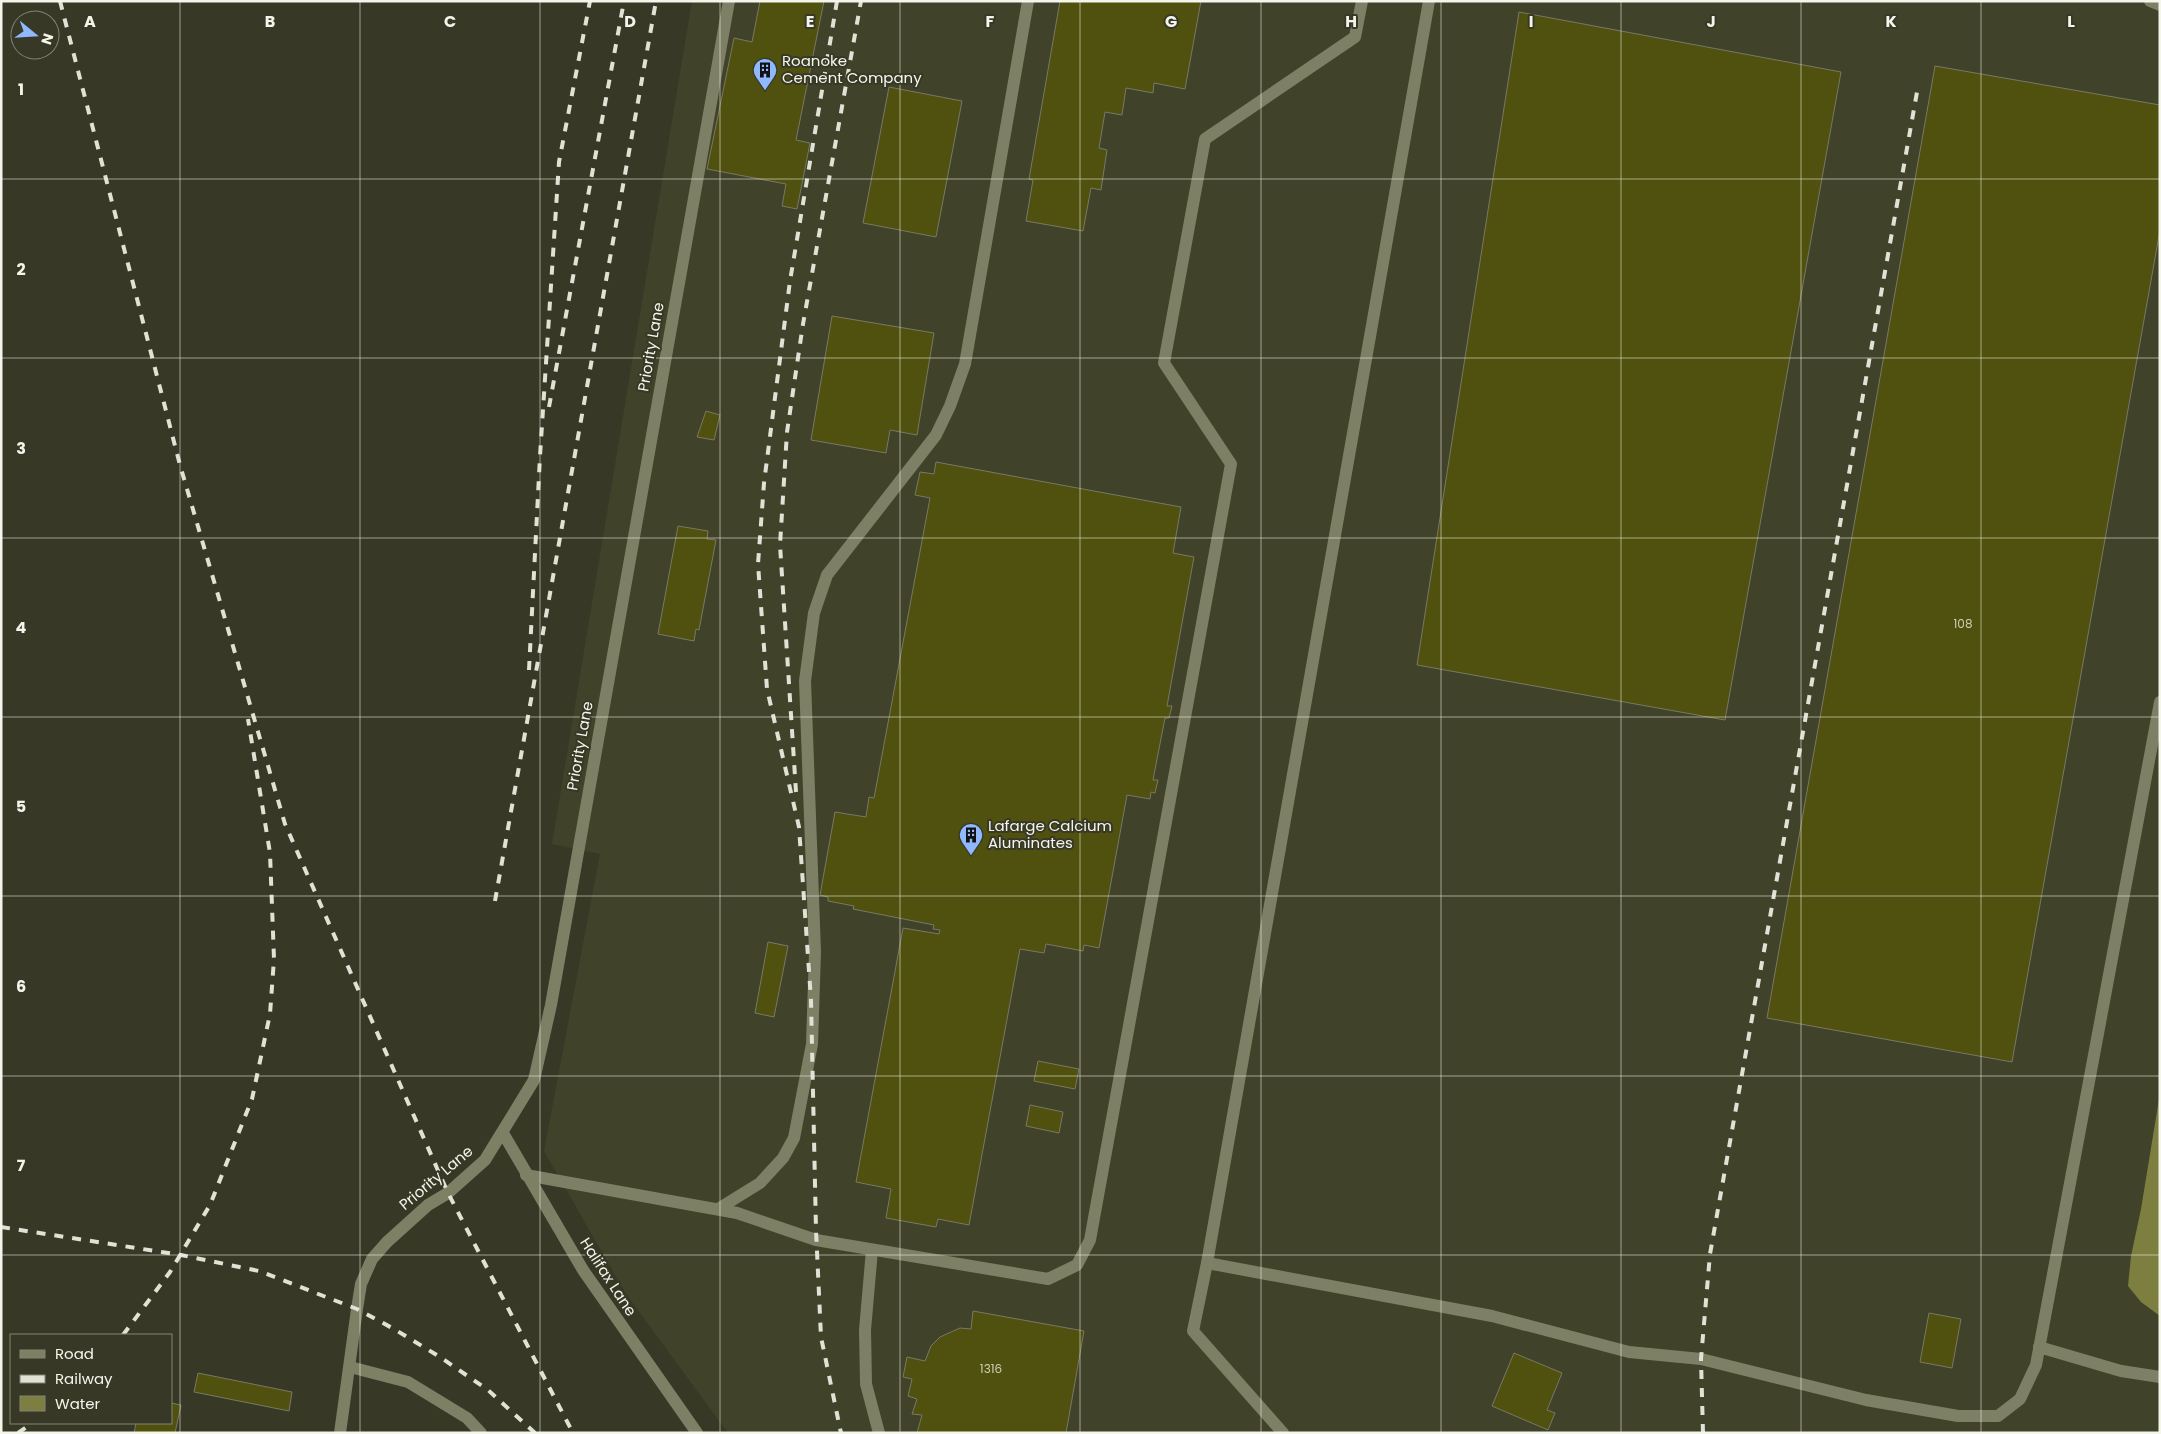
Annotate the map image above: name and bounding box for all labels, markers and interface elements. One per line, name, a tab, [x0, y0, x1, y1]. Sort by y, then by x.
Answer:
north arrow	[10, 10, 60, 60]
text: A	[84, 10, 96, 33]
text: B	[265, 10, 275, 33]
text: C	[444, 10, 456, 33]
text: D	[624, 10, 636, 33]
text: E	[806, 10, 814, 33]
text: F	[986, 10, 995, 33]
text: G	[1165, 10, 1177, 33]
text: H	[1345, 10, 1357, 33]
text: I	[1529, 10, 1533, 33]
text: J	[1706, 10, 1716, 33]
text: K	[1885, 10, 1897, 33]
text: L	[2067, 10, 2075, 33]
text: N	[36, 31, 59, 47]
place label: Roanoke Cement Company	[782, 50, 922, 88]
building icon: Roanoke Cement Company	[752, 57, 778, 91]
text: 1	[18, 78, 24, 101]
text: 2	[16, 258, 26, 281]
street label: Priority Lane	[632, 301, 669, 393]
text: 3	[16, 437, 26, 460]
house number: 108	[1954, 615, 1972, 632]
text: 4	[16, 616, 27, 639]
street label: Priority Lane	[561, 700, 598, 792]
text: 5	[16, 795, 26, 818]
place label: Lafarge Calcium Aluminates	[988, 815, 1112, 853]
building icon: Lafarge Calcium Aluminates	[958, 822, 984, 856]
text: 6	[16, 975, 26, 998]
street label: Priority Lane	[394, 1141, 477, 1215]
text: 7	[17, 1154, 26, 1177]
street label: Halifax Lane	[575, 1233, 642, 1320]
legend	[10, 1334, 172, 1424]
text: Road	[55, 1343, 94, 1364]
house number: 1316	[980, 1360, 1002, 1377]
text: Railway	[55, 1368, 113, 1389]
text: Water	[55, 1393, 101, 1414]

